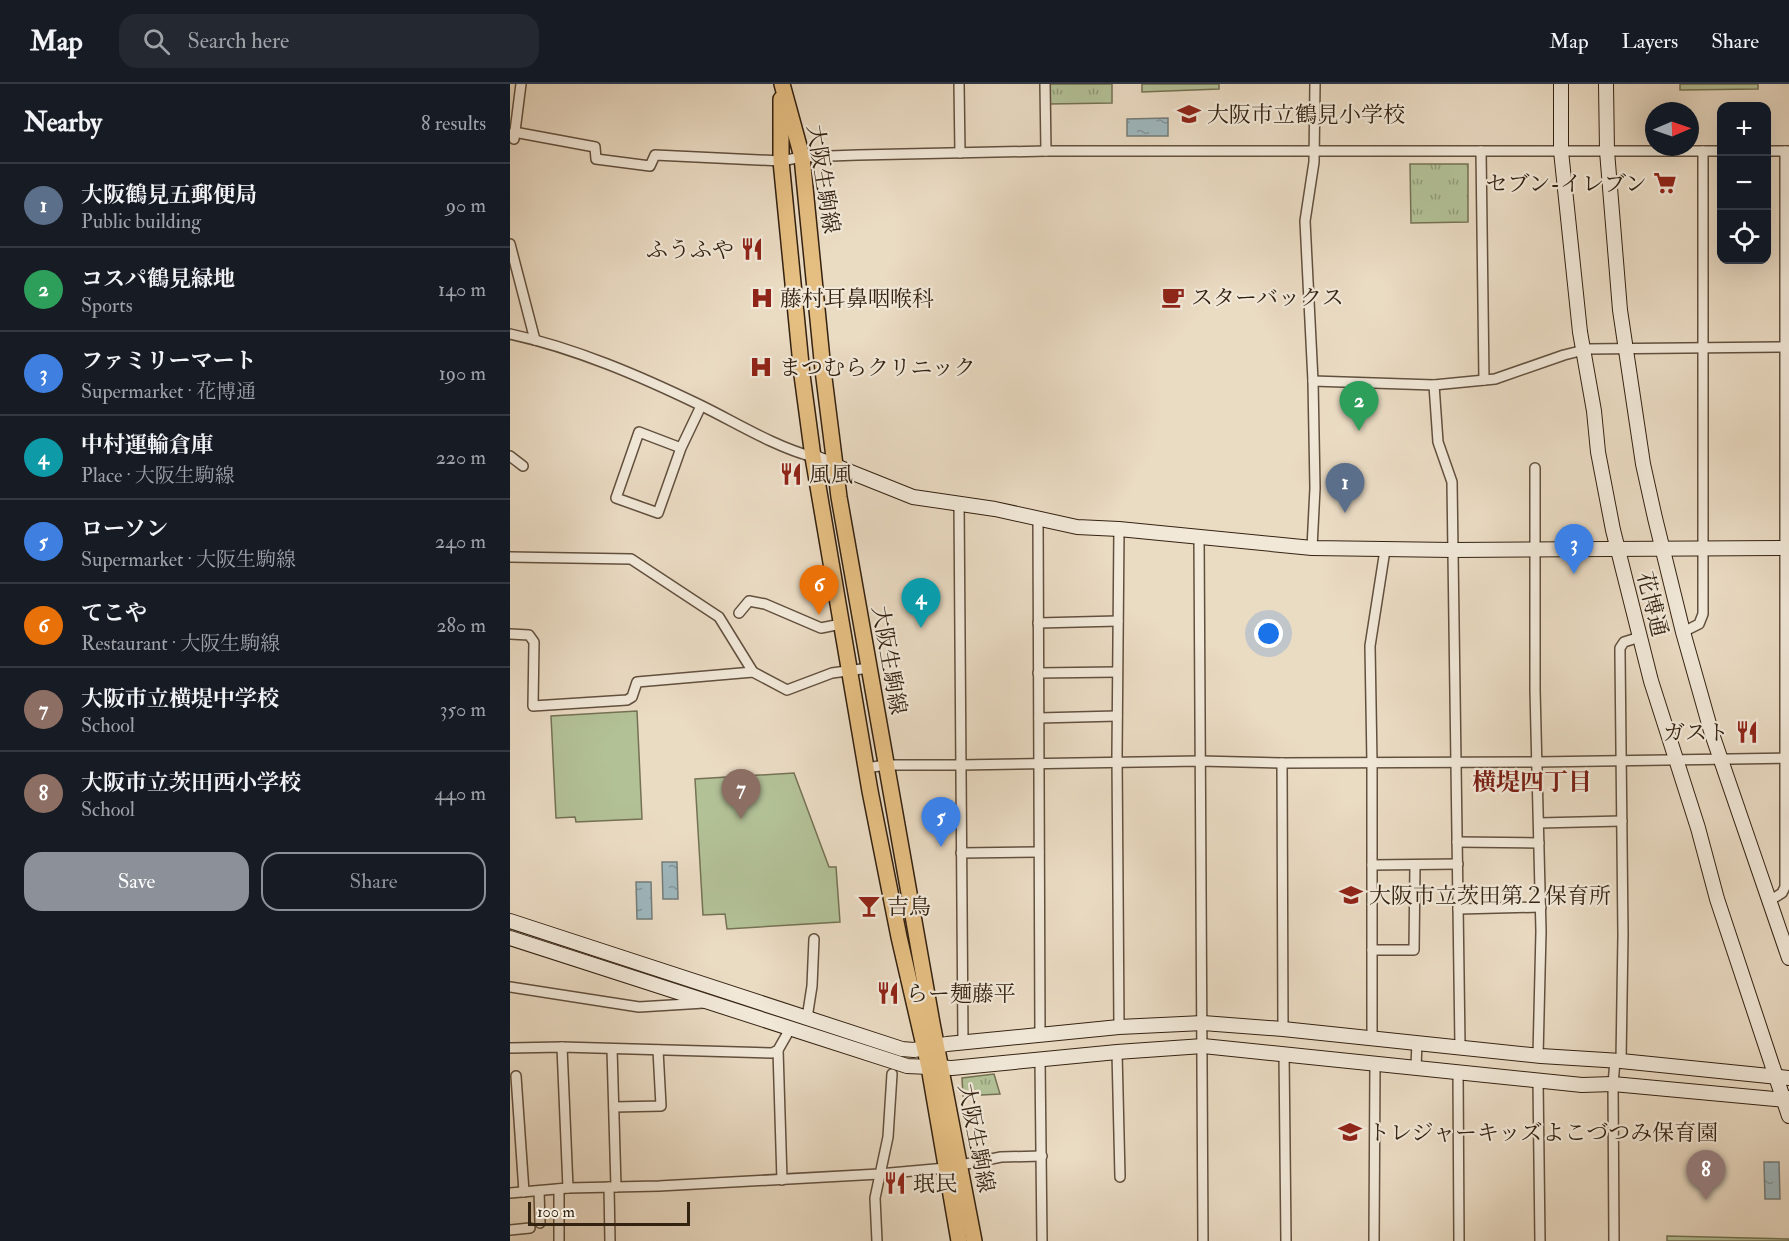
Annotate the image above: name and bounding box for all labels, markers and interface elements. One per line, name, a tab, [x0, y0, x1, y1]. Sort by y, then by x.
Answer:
search box	[119, 14, 539, 68]
text: Map	[30, 24, 83, 59]
icon: search	[140, 25, 173, 58]
text: Search here	[188, 27, 289, 55]
text: Map	[1549, 28, 1589, 55]
text: Layers	[1622, 28, 1678, 55]
text: Share	[1711, 28, 1759, 55]
school or university icon: 大阪市立鶴見小学校	[1176, 101, 1202, 127]
place label: 大阪市立鶴見小学校	[1207, 101, 1405, 129]
north arrow	[1645, 102, 1699, 156]
map controls	[1717, 102, 1771, 264]
button: +	[1717, 102, 1771, 156]
text: Nearby	[24, 107, 102, 139]
text: 8 results	[421, 111, 486, 136]
street label: 大阪生駒線	[801, 123, 845, 236]
button: −	[1717, 156, 1771, 210]
place label: セブン-イレブン	[1485, 170, 1647, 198]
supermarket icon: セブン-イレブン	[1652, 170, 1678, 196]
text: 大阪鶴見五郵便局	[81, 181, 257, 209]
text: 1	[40, 193, 47, 218]
text: 90 m	[446, 193, 486, 218]
text: Public building	[81, 209, 201, 234]
button: locate	[1717, 210, 1771, 264]
place label: ふうふや	[646, 236, 734, 264]
restaurant icon: ふうふや	[739, 236, 765, 262]
text: コスパ鶴見緑地	[81, 265, 235, 293]
text: 2	[38, 277, 49, 302]
text: 140 m	[438, 277, 486, 302]
cafe icon: スターバックス	[1160, 284, 1186, 310]
place label: スターバックス	[1191, 284, 1344, 312]
hospital icon: 藤村耳鼻咽喉科	[749, 285, 775, 311]
place label: 藤村耳鼻咽喉科	[780, 285, 934, 313]
text: Sports	[81, 293, 133, 318]
text: ファミリーマート	[81, 347, 257, 375]
hospital icon: まつむらクリニック	[748, 354, 774, 380]
place label: まつむらクリニック	[779, 354, 976, 382]
text: 3	[40, 361, 47, 386]
text: 190 m	[439, 361, 486, 386]
text: Supermarket · 花博通	[81, 379, 256, 404]
pin: 2	[1340, 382, 1378, 431]
text: 中村運輸倉庫	[81, 431, 213, 459]
text: 4	[38, 445, 49, 470]
text: 220 m	[436, 445, 486, 470]
restaurant icon: 風風	[778, 461, 804, 487]
place label: 風風	[809, 461, 853, 489]
text: Place · 大阪生駒線	[81, 463, 235, 488]
pin: 1	[1326, 464, 1364, 513]
text: ローソン	[81, 515, 168, 543]
pin: 3	[1554, 524, 1594, 574]
text: 5	[39, 529, 48, 554]
text: 240 m	[435, 529, 486, 554]
text: Supermarket · 大阪生駒線	[81, 547, 296, 572]
pin: 6	[800, 566, 838, 615]
street label: 花博通	[1630, 569, 1674, 640]
pin: 4	[902, 578, 940, 628]
text: てこや	[81, 599, 147, 627]
street label: 大阪生駒線	[866, 604, 912, 717]
text: 6	[38, 613, 49, 638]
text: 280 m	[436, 613, 486, 638]
your location	[1254, 619, 1283, 648]
text: Restaurant · 大阪生駒線	[81, 631, 280, 656]
text: 大阪市立横堤中学校	[81, 685, 279, 713]
text: 7	[39, 697, 48, 722]
text: 350 m	[440, 697, 486, 722]
text: School	[81, 713, 135, 738]
place label: ガスト	[1663, 719, 1729, 747]
restaurant icon: ガスト	[1734, 719, 1760, 745]
district label: 横堤四丁目	[1472, 767, 1592, 798]
text: 大阪市立茨田西小学校	[81, 769, 301, 797]
pin: 7	[722, 770, 760, 819]
text: 8	[39, 781, 48, 806]
text: 440 m	[434, 781, 486, 806]
text: School	[81, 797, 135, 822]
pin: 5	[922, 798, 960, 847]
button: Save	[24, 852, 249, 911]
button: Share	[261, 852, 486, 911]
school or university icon: 大阪市立茨田第２保育所	[1338, 882, 1364, 908]
place label: 大阪市立茨田第２保育所	[1369, 882, 1611, 910]
bar icon: 吉鳥	[856, 893, 882, 919]
place label: 吉鳥	[887, 893, 931, 921]
restaurant icon: らー麺藤平	[875, 980, 901, 1006]
place label: らー麺藤平	[906, 980, 1016, 1008]
street label: 大阪生駒線	[952, 1082, 1000, 1195]
school or university icon: トレジャーキッズよこづつみ保育園	[1337, 1119, 1363, 1145]
place label: トレジャーキッズよこづつみ保育園	[1368, 1119, 1718, 1147]
pin: 8	[1686, 1150, 1726, 1200]
restaurant icon: 珉民	[882, 1170, 908, 1196]
place label: 珉民	[913, 1170, 957, 1198]
scale bar	[528, 1199, 690, 1226]
text: 100 m	[537, 1202, 575, 1222]

